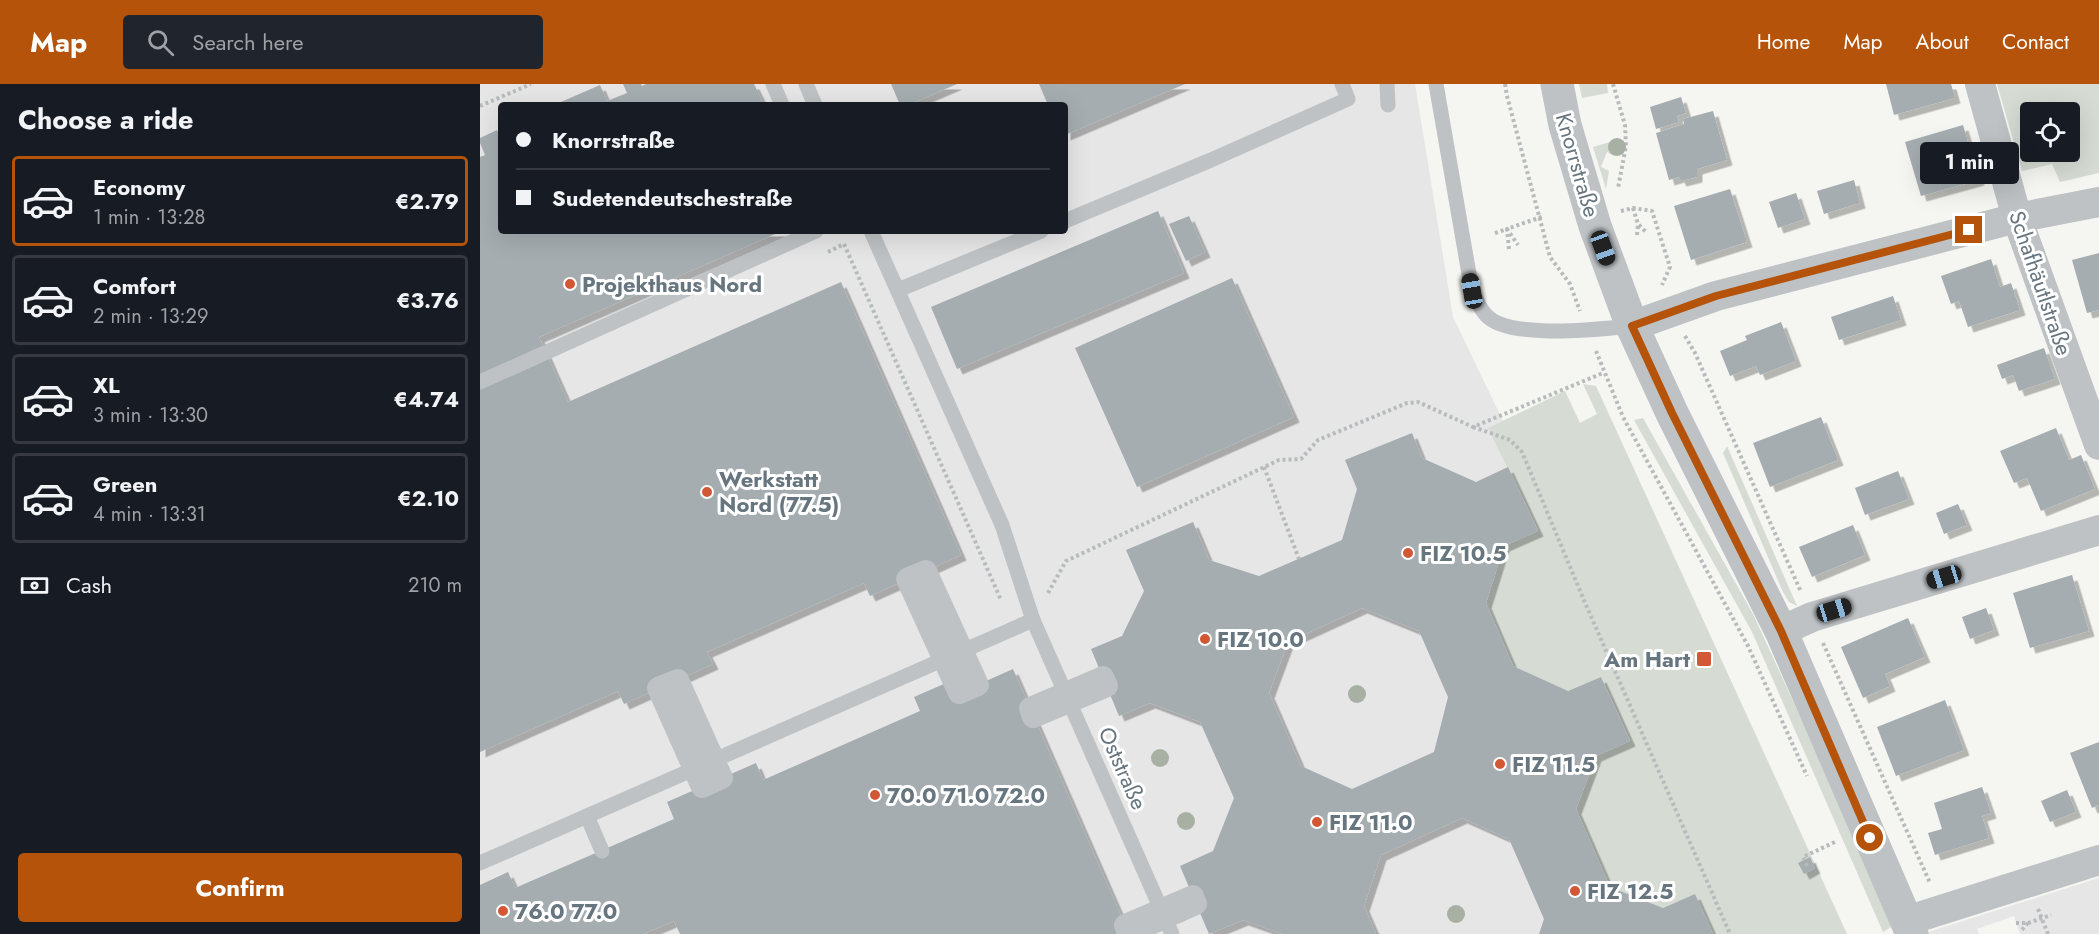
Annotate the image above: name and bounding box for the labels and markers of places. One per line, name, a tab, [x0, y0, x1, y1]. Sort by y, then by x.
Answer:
place label: Projekthaus Nord	[582, 268, 762, 300]
marker: Projekthaus Nord	[563, 277, 577, 291]
place label: Werkstatt Nord (77.5)	[719, 463, 839, 520]
marker: Werkstatt Nord (77.5)	[700, 485, 714, 499]
place label: FIZ 10.5	[1420, 537, 1506, 569]
marker: FIZ 10.5	[1401, 546, 1415, 560]
place label: FIZ 10.0	[1217, 623, 1304, 655]
marker: FIZ 10.0	[1198, 632, 1212, 646]
place label: Am Hart	[1603, 643, 1690, 675]
marker: Am Hart	[1695, 650, 1713, 668]
place label: FIZ 11.5	[1512, 748, 1595, 780]
marker: FIZ 11.5	[1493, 757, 1507, 771]
place label: 70.0 71.0 72.0	[887, 779, 1045, 811]
marker: 70.0 71.0 72.0	[868, 788, 882, 802]
place label: FIZ 11.0	[1329, 806, 1413, 838]
marker: FIZ 11.0	[1310, 815, 1324, 829]
place label: FIZ 12.5	[1587, 875, 1673, 907]
marker: FIZ 12.5	[1568, 884, 1582, 898]
place label: 76.0 77.0	[515, 895, 617, 927]
marker: 76.0 77.0	[496, 904, 510, 918]

